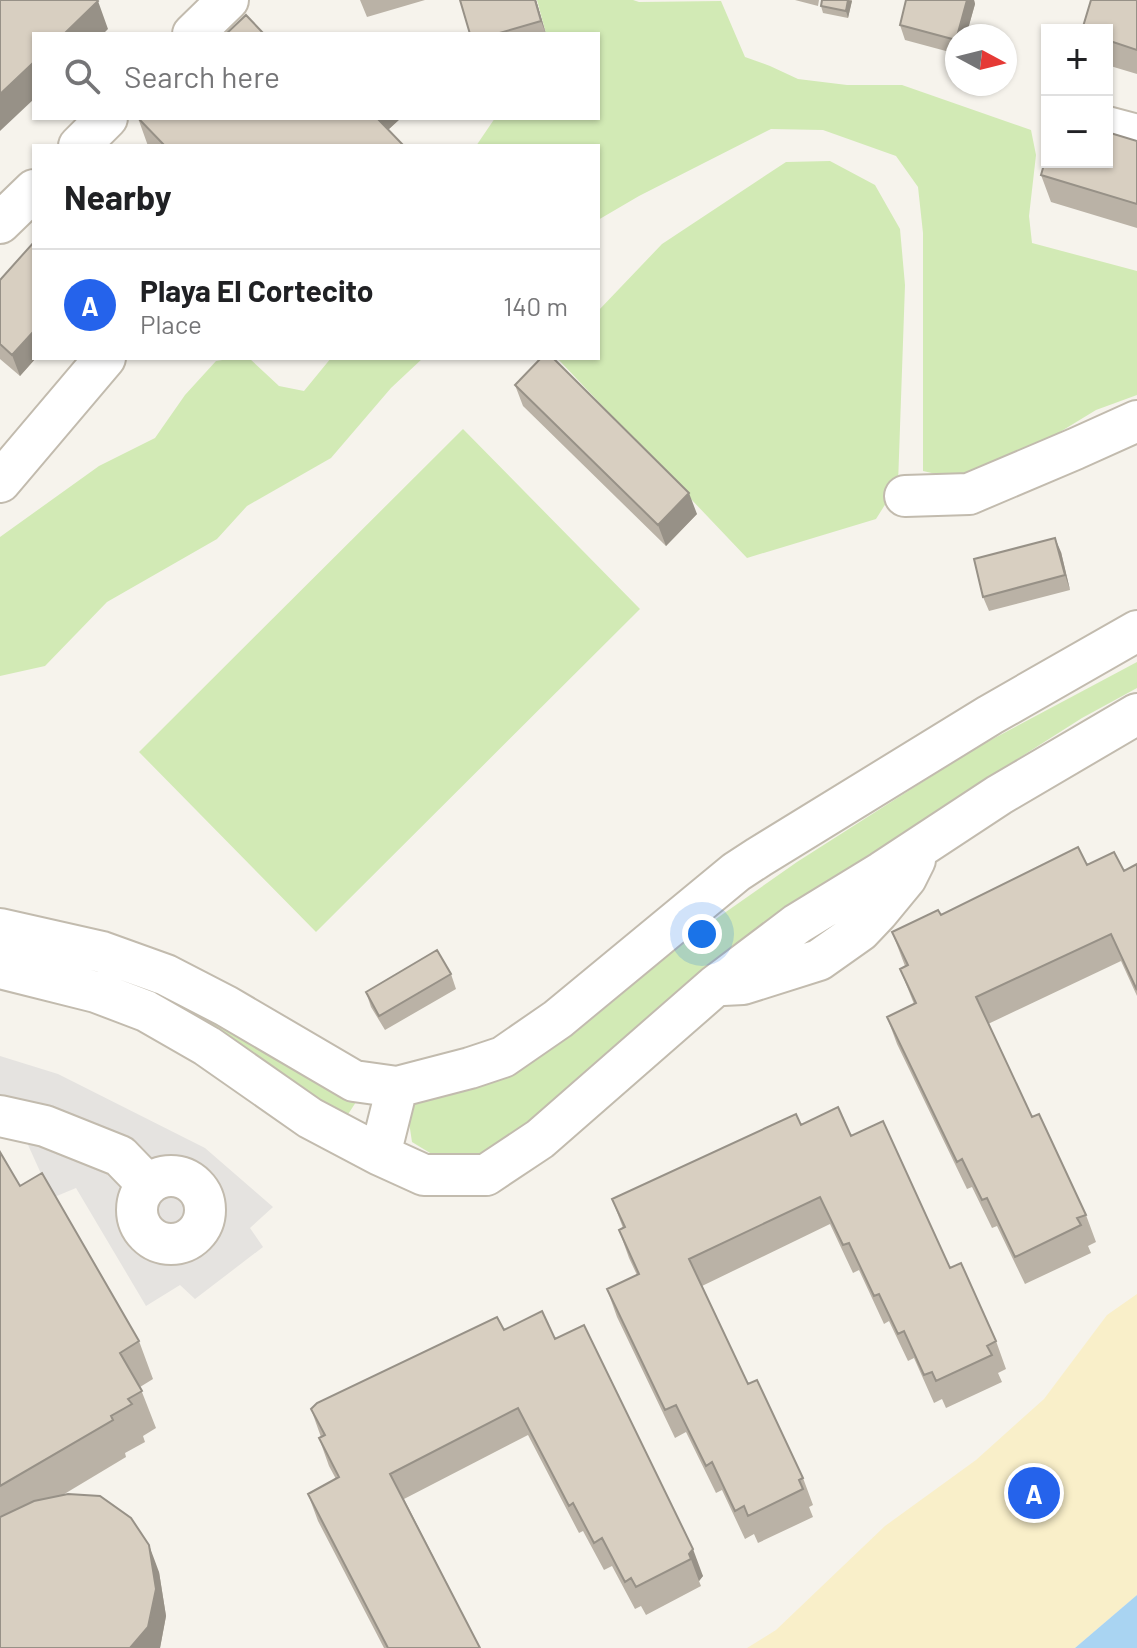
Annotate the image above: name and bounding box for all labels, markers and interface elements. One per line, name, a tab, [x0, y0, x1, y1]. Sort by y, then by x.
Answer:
north arrow	[945, 24, 1017, 96]
map controls	[1041, 24, 1113, 168]
button: +	[1041, 24, 1113, 96]
search box	[32, 32, 600, 120]
icon: search	[60, 54, 104, 98]
text: Search here	[124, 58, 280, 94]
button: −	[1041, 96, 1113, 168]
text: Nearby	[64, 176, 172, 217]
text: Playa El Cortecito	[140, 272, 373, 308]
text: A	[81, 290, 99, 321]
text: 140 m	[503, 290, 568, 321]
text: Place	[140, 308, 202, 339]
your location	[682, 914, 722, 954]
pin: A	[1008, 1463, 1060, 1523]

